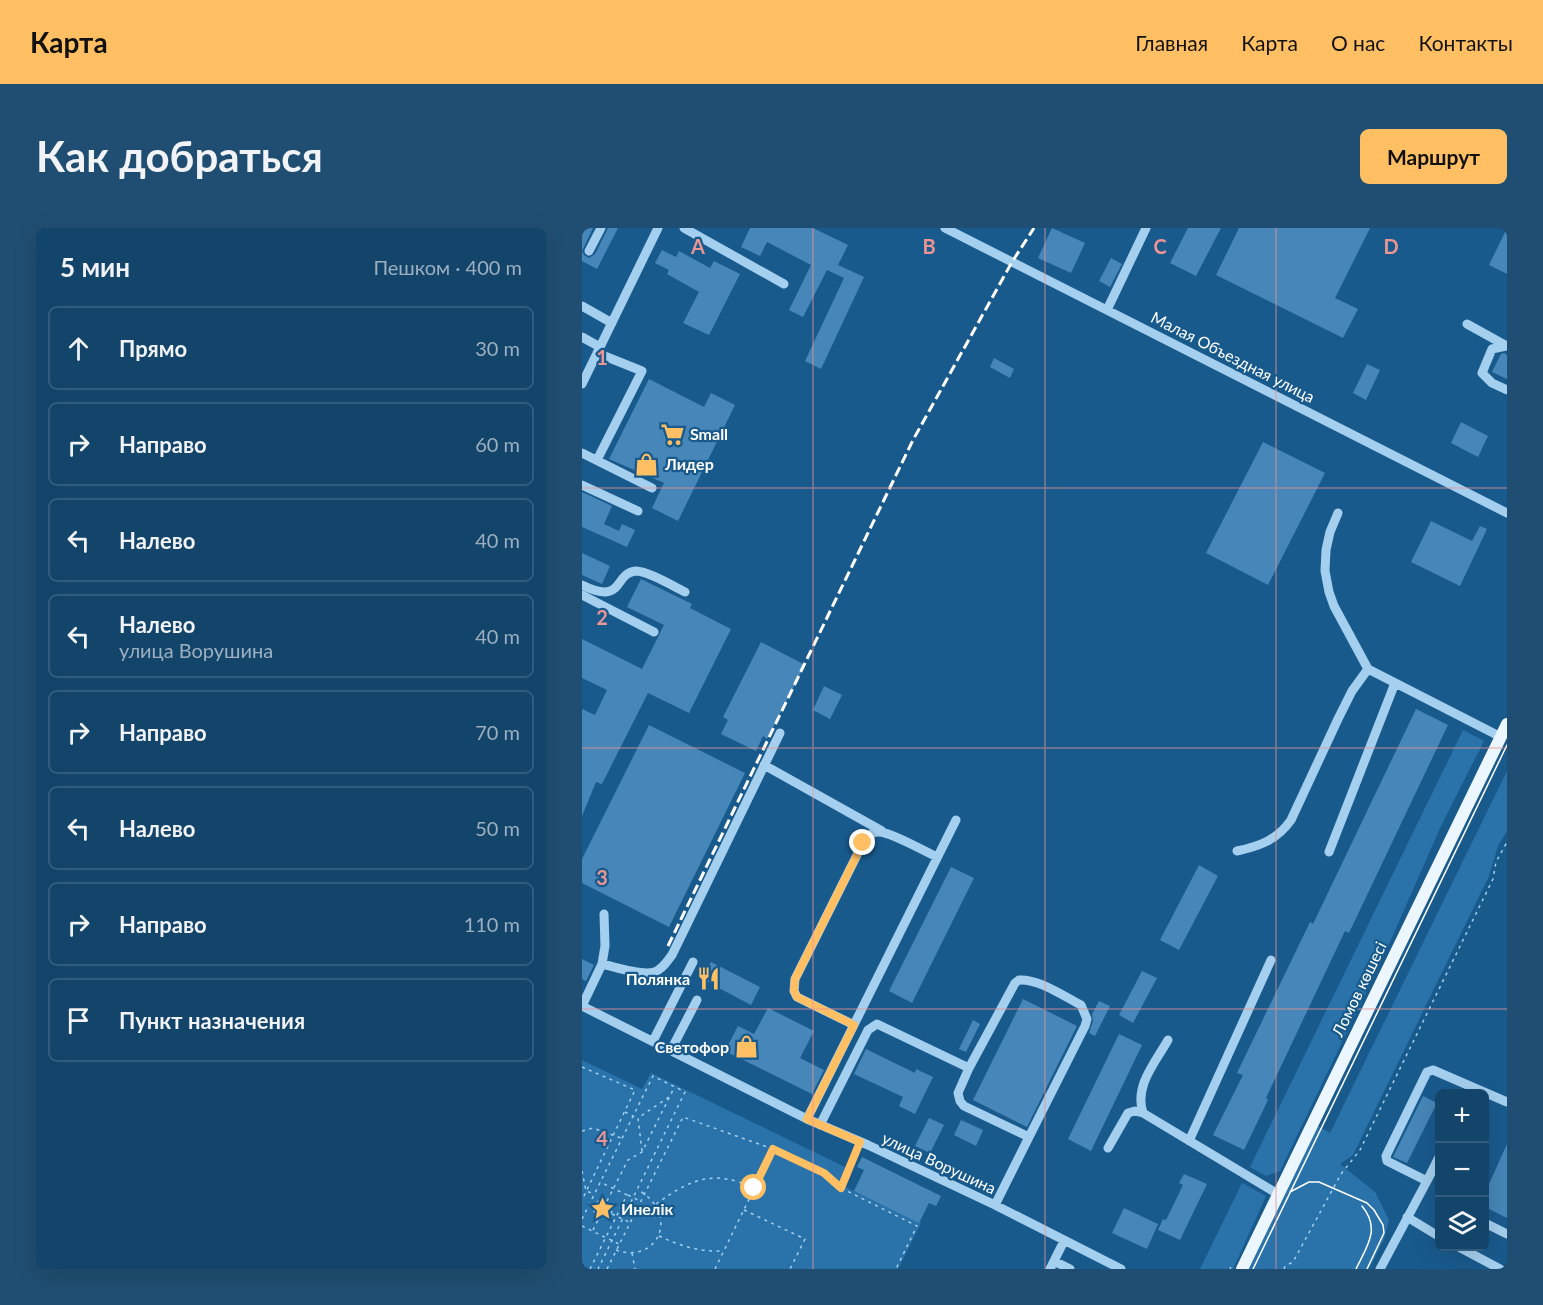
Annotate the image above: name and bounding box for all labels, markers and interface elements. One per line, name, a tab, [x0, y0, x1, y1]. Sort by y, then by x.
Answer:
text: Карта	[30, 25, 108, 59]
text: Главная	[1135, 30, 1208, 55]
text: Карта	[1241, 30, 1298, 55]
text: О нас	[1331, 30, 1385, 55]
text: Контакты	[1418, 30, 1513, 55]
button: Маршрут	[1360, 129, 1507, 184]
text: Как добраться	[36, 131, 323, 181]
text: A	[690, 234, 705, 258]
text: B	[922, 234, 936, 258]
text: C	[1153, 234, 1167, 258]
text: D	[1383, 234, 1399, 258]
text: 5 мин	[60, 251, 130, 283]
text: Пешком · 400 m	[373, 255, 522, 279]
street label: Малая Объездная улица	[1148, 307, 1318, 406]
icon: ahead	[62, 332, 95, 365]
text: Прямо	[119, 335, 187, 362]
text: 30 m	[475, 336, 520, 360]
text: 1	[596, 345, 608, 369]
supermarket icon: Small	[659, 421, 685, 447]
place label: Small	[690, 424, 728, 443]
icon: right	[62, 428, 95, 461]
text: Направо	[119, 431, 207, 458]
text: 60 m	[475, 432, 520, 456]
shop icon: Лидер	[634, 451, 660, 477]
place label: Лидер	[664, 454, 714, 473]
icon: left	[62, 524, 95, 557]
text: Налево	[119, 527, 195, 554]
text: 40 m	[475, 528, 520, 552]
text: 2	[596, 605, 608, 629]
text: Налево	[119, 611, 195, 638]
icon: left	[62, 620, 95, 653]
text: 40 m	[475, 624, 520, 648]
text: улица Ворушина	[119, 638, 273, 662]
icon: right	[62, 716, 95, 749]
text: Направо	[119, 719, 207, 746]
text: 70 m	[475, 720, 520, 744]
icon: left	[62, 812, 95, 845]
text: Налево	[119, 815, 195, 842]
text: 50 m	[475, 816, 520, 840]
route end	[849, 829, 875, 855]
text: 3	[596, 865, 608, 889]
icon: right	[62, 908, 95, 941]
text: Направо	[119, 911, 207, 938]
text: 110 m	[464, 912, 520, 936]
street label: Ломов көшесі	[1327, 938, 1390, 1040]
restaurant icon: Полянка	[695, 966, 721, 992]
place label: Полянка	[626, 969, 690, 988]
icon: arrive	[62, 1004, 95, 1037]
text: Пункт назначения	[119, 1007, 305, 1034]
shop icon: Светофор	[734, 1034, 760, 1060]
place label: Светофор	[655, 1037, 729, 1056]
map controls	[1435, 1089, 1489, 1251]
button: +	[1435, 1089, 1489, 1143]
text: 4	[596, 1126, 608, 1150]
street label: улица Ворушина	[879, 1128, 999, 1197]
button: −	[1435, 1143, 1489, 1197]
route start	[740, 1174, 766, 1200]
place icon: Инелік	[590, 1196, 616, 1222]
button: layers	[1435, 1197, 1489, 1251]
place label: Инелік	[621, 1199, 673, 1218]

